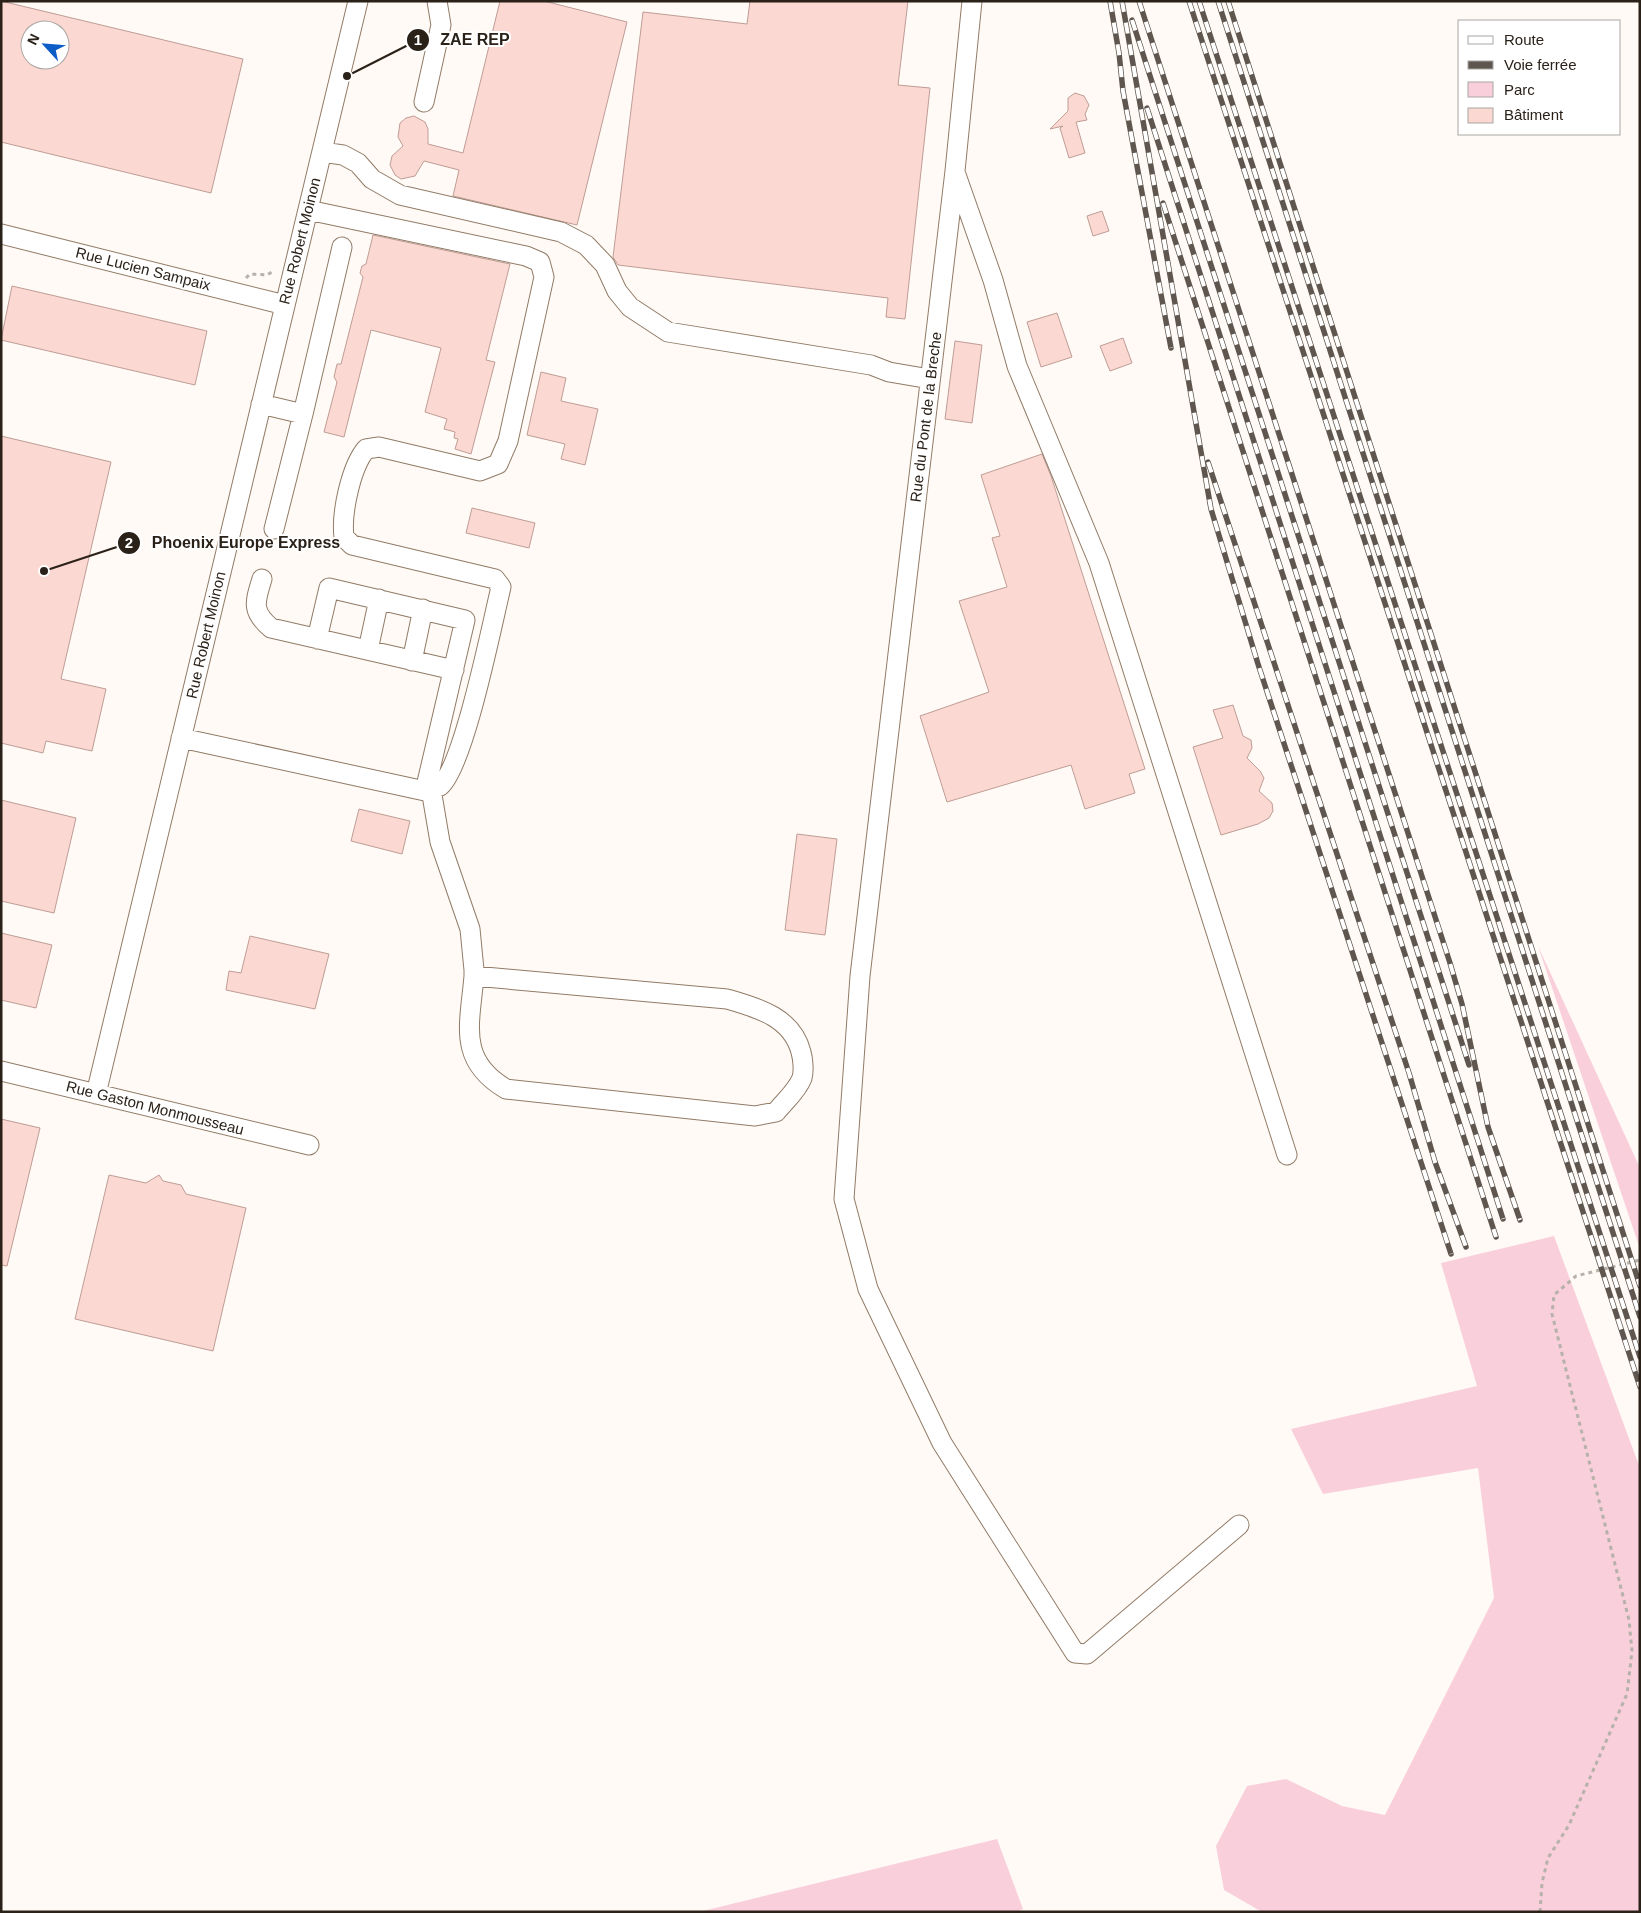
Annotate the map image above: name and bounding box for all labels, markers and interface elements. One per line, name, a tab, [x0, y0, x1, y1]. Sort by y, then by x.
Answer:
north arrow	[20, 20, 70, 70]
legend	[1458, 20, 1621, 135]
callout: ZAE REP	[405, 24, 519, 55]
text: N	[24, 31, 43, 47]
text: 1	[414, 31, 422, 48]
text: ZAE REP	[440, 31, 510, 48]
text: Route	[1504, 31, 1544, 48]
text: Voie ferrée	[1504, 56, 1577, 73]
text: Parc	[1504, 81, 1535, 98]
text: Bâtiment	[1504, 106, 1564, 123]
street label: Rue Robert Moinon	[276, 176, 323, 306]
street label: Rue Lucien Sampaix	[74, 244, 213, 294]
street label: Rue du Pont de la Breche	[907, 331, 944, 503]
callout: Phoenix Europe Express	[117, 527, 350, 558]
text: 2	[125, 534, 133, 551]
text: Phoenix Europe Express	[152, 534, 340, 551]
street label: Rue Robert Moinon	[183, 570, 228, 700]
street label: Rue Gaston Monmousseau	[64, 1077, 246, 1138]

